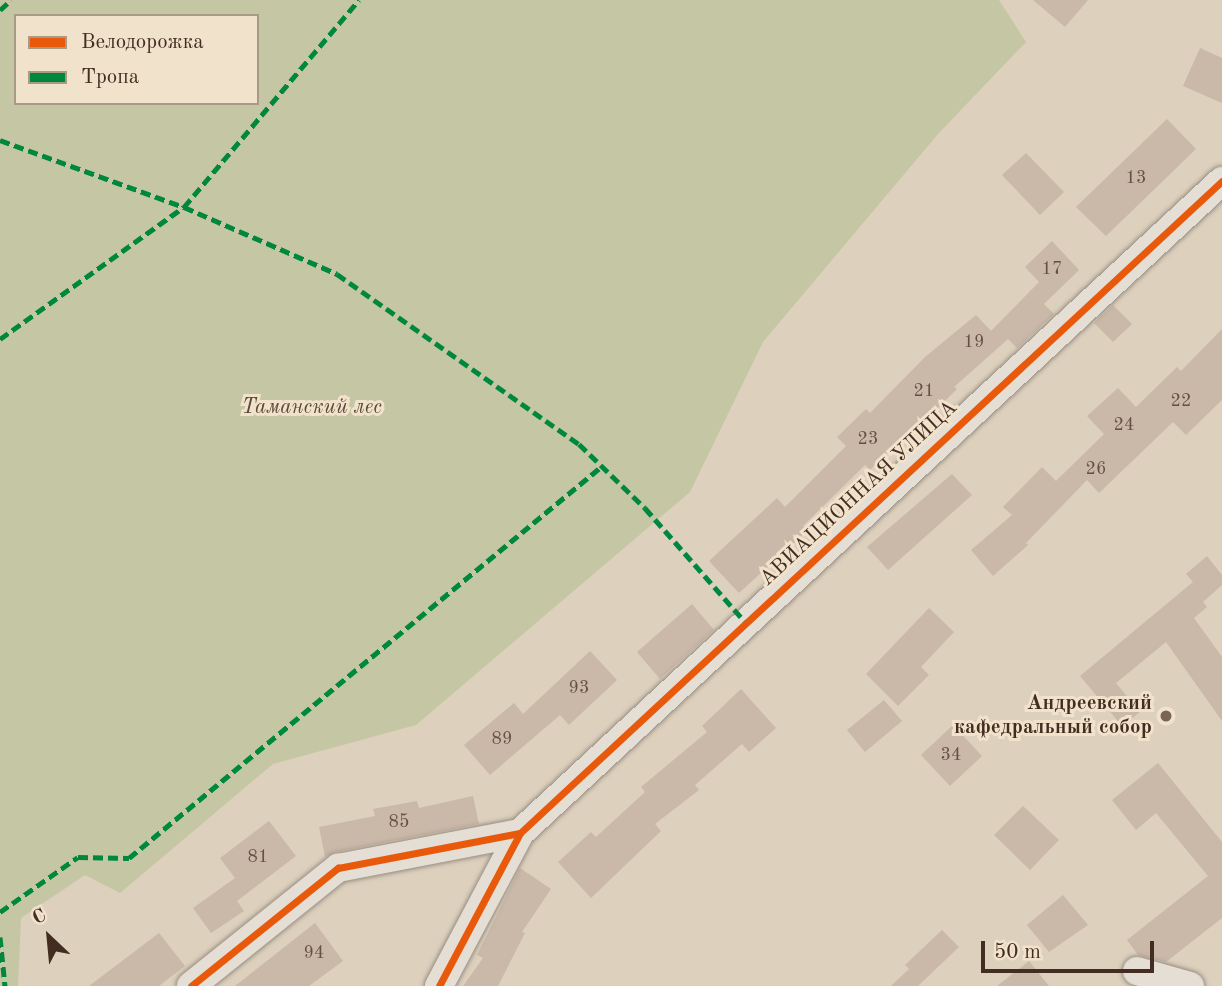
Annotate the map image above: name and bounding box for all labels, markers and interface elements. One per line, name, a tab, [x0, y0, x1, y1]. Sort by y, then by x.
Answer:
legend	[14, 14, 259, 105]
text: Велодорожка	[81, 32, 204, 53]
text: Тропа	[81, 67, 139, 88]
house number: 13	[1126, 167, 1146, 189]
house number: 17	[1042, 258, 1062, 280]
house number: 19	[964, 331, 984, 353]
house number: 21	[914, 380, 934, 402]
house number: 22	[1171, 390, 1191, 412]
park label: Таманский лес	[242, 395, 382, 421]
street label: АВИАЦИОННАЯ УЛИЦА	[755, 396, 963, 592]
house number: 24	[1114, 414, 1134, 436]
house number: 23	[858, 428, 878, 450]
house number: 26	[1086, 458, 1106, 480]
house number: 93	[569, 677, 589, 699]
place label: Андреевский кафедральный собор	[954, 691, 1152, 741]
marker: Андреевский кафедральный собор	[1158, 708, 1174, 724]
house number: 89	[492, 728, 512, 750]
house number: 34	[941, 744, 961, 766]
house number: 85	[389, 811, 409, 833]
house number: 81	[248, 846, 268, 868]
north arrow	[14, 902, 84, 972]
text: С	[30, 906, 49, 929]
scale bar	[984, 926, 1157, 970]
house number: 94	[304, 942, 324, 964]
text: 50 m	[994, 942, 1041, 963]

